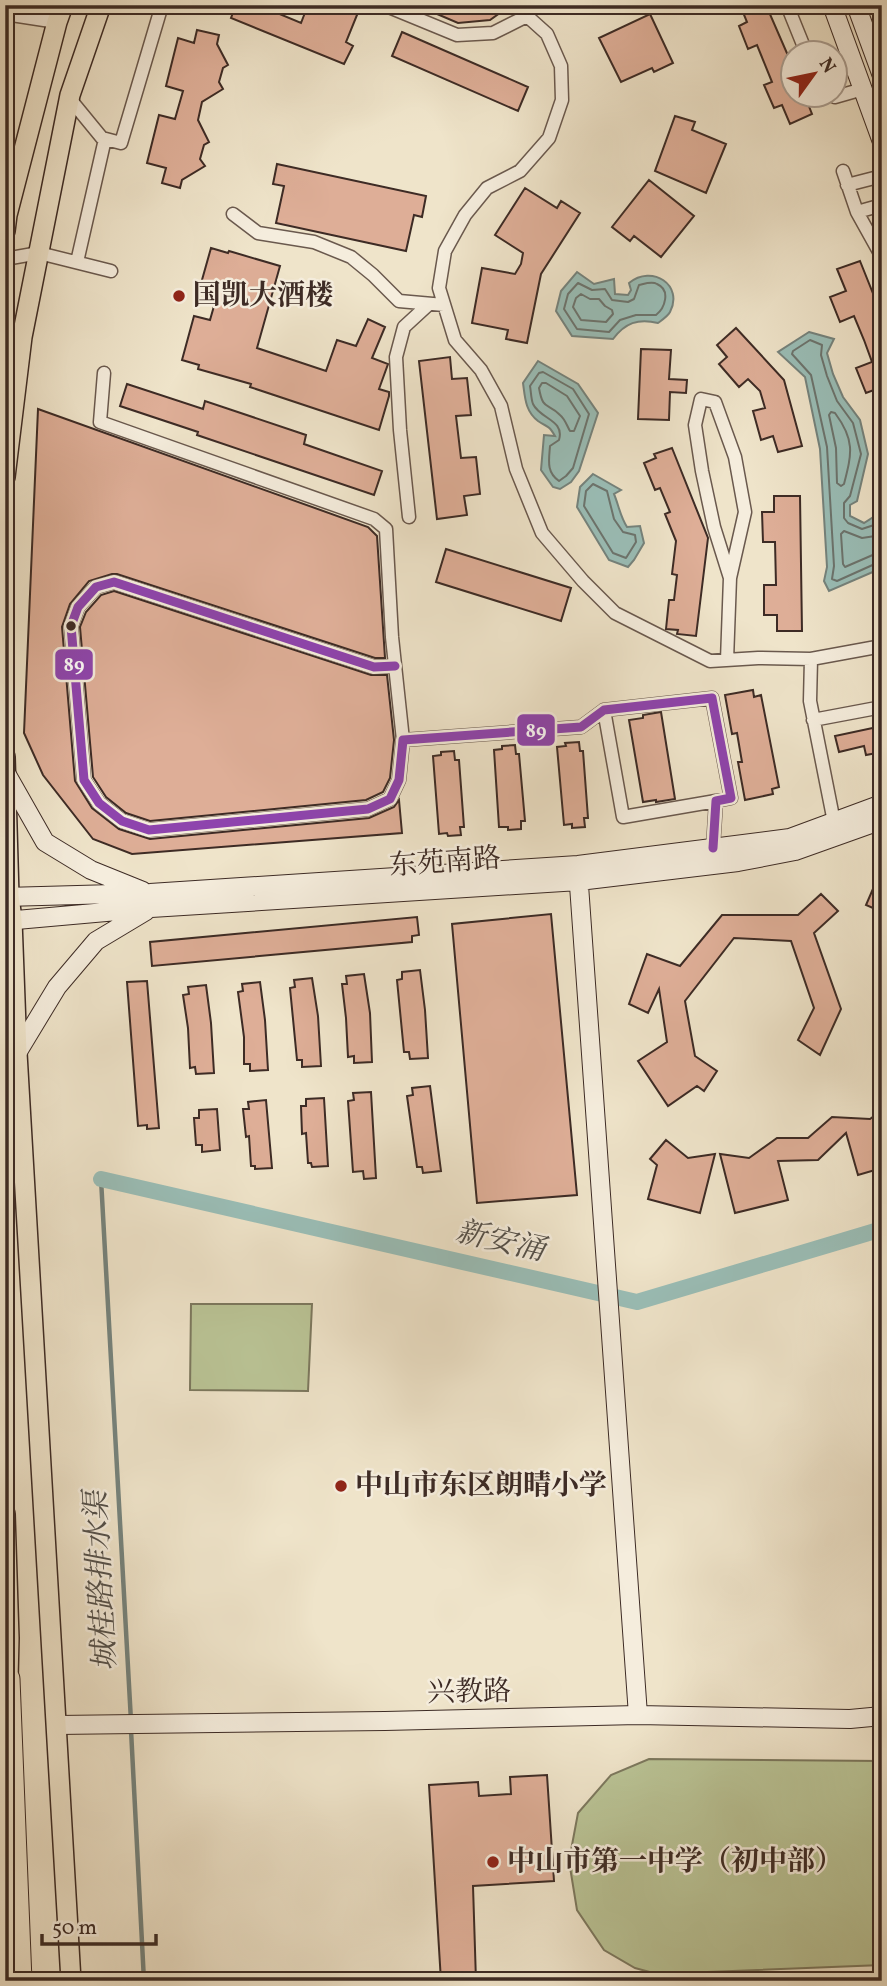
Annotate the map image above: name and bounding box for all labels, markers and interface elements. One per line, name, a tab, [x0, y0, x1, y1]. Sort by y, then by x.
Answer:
north arrow	[778, 38, 848, 108]
text: N	[812, 53, 841, 79]
place label: 国凯大酒楼	[193, 277, 333, 316]
marker: 国凯大酒楼	[171, 288, 187, 304]
unlabelled marker	[64, 619, 78, 633]
line badge: 89	[54, 648, 94, 681]
text: 89	[64, 653, 84, 679]
line badge: 89	[516, 713, 556, 747]
text: 89	[526, 719, 546, 745]
street label: 东苑南路	[388, 840, 502, 886]
water label: 新安涌	[451, 1211, 551, 1273]
place label: 中山市东区朗晴小学	[355, 1467, 607, 1506]
marker: 中山市东区朗晴小学	[333, 1478, 349, 1494]
water label: 城桂路排水渠	[76, 1486, 128, 1672]
street label: 兴教路	[427, 1673, 511, 1713]
place label: 中山市第一中学（初中部）	[507, 1843, 843, 1882]
marker: 中山市第一中学（初中部）	[485, 1854, 501, 1870]
scale bar	[42, 1902, 156, 1946]
text: 50 m	[52, 1914, 97, 1943]

